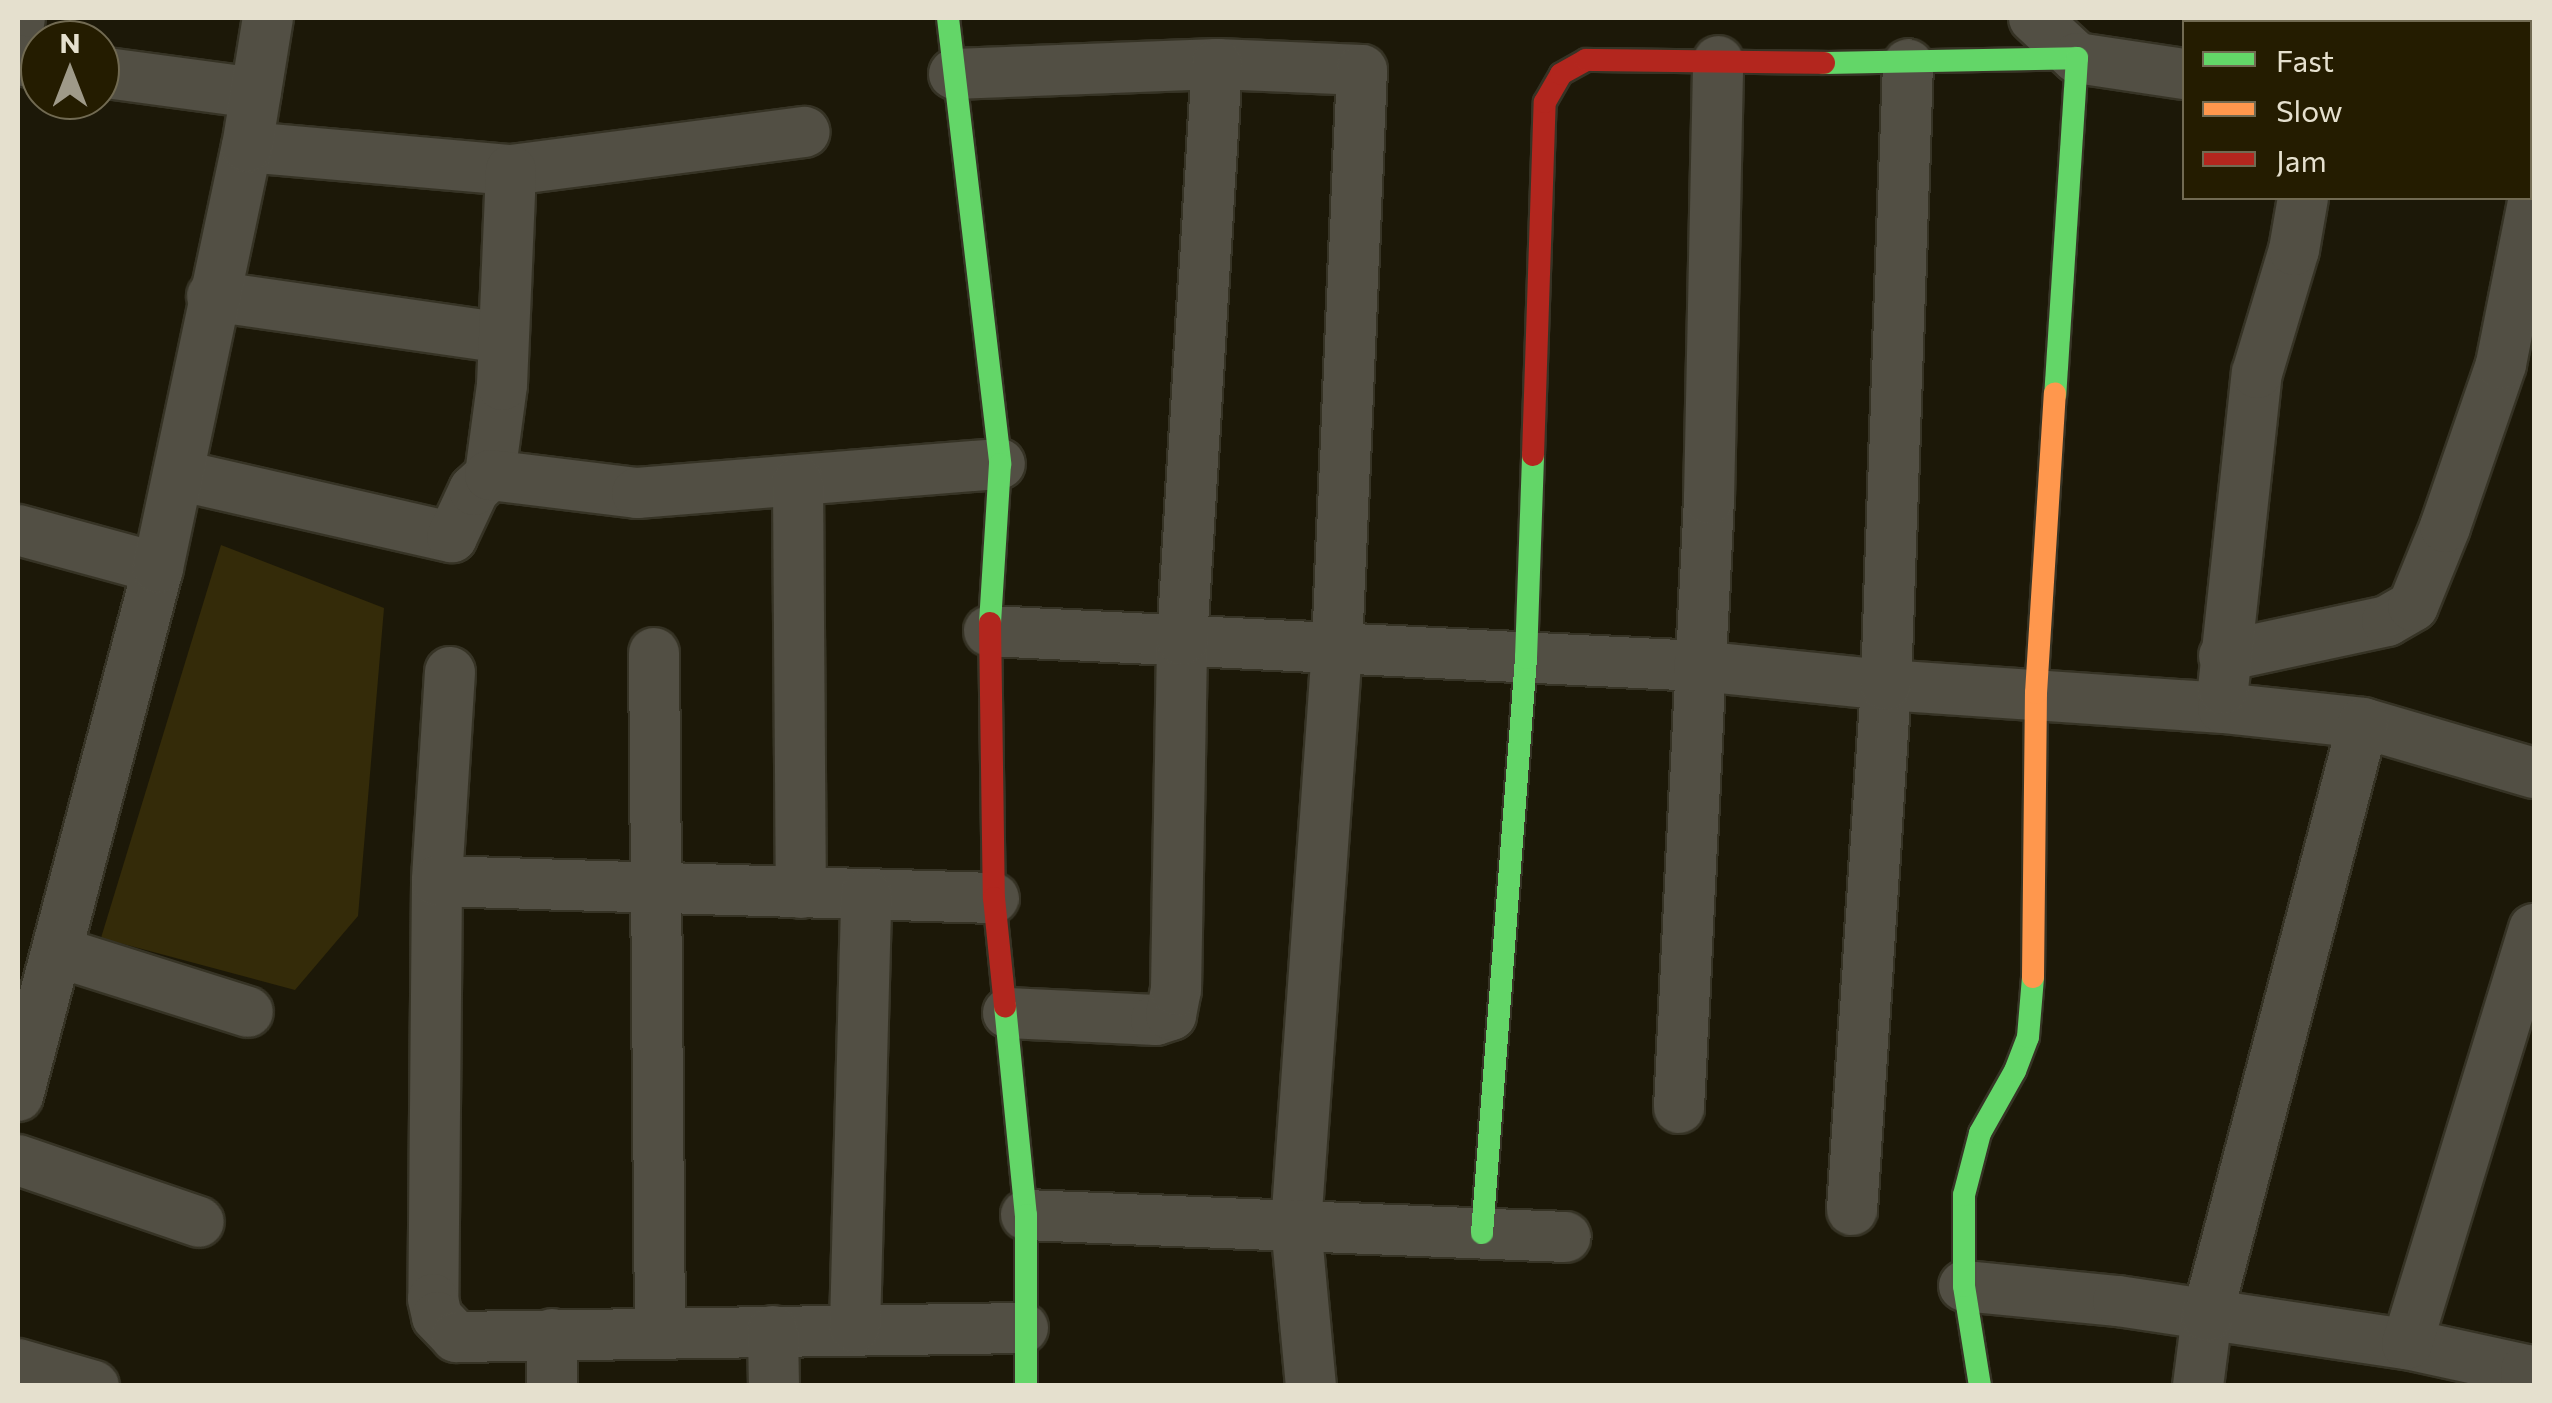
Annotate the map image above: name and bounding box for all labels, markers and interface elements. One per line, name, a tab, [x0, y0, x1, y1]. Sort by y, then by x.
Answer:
north arrow	[20, 20, 120, 120]
legend	[2182, 20, 2532, 200]
text: N	[60, 25, 81, 59]
text: Fast	[2276, 41, 2334, 78]
text: Slow	[2276, 91, 2343, 128]
text: Jam	[2276, 141, 2327, 178]

